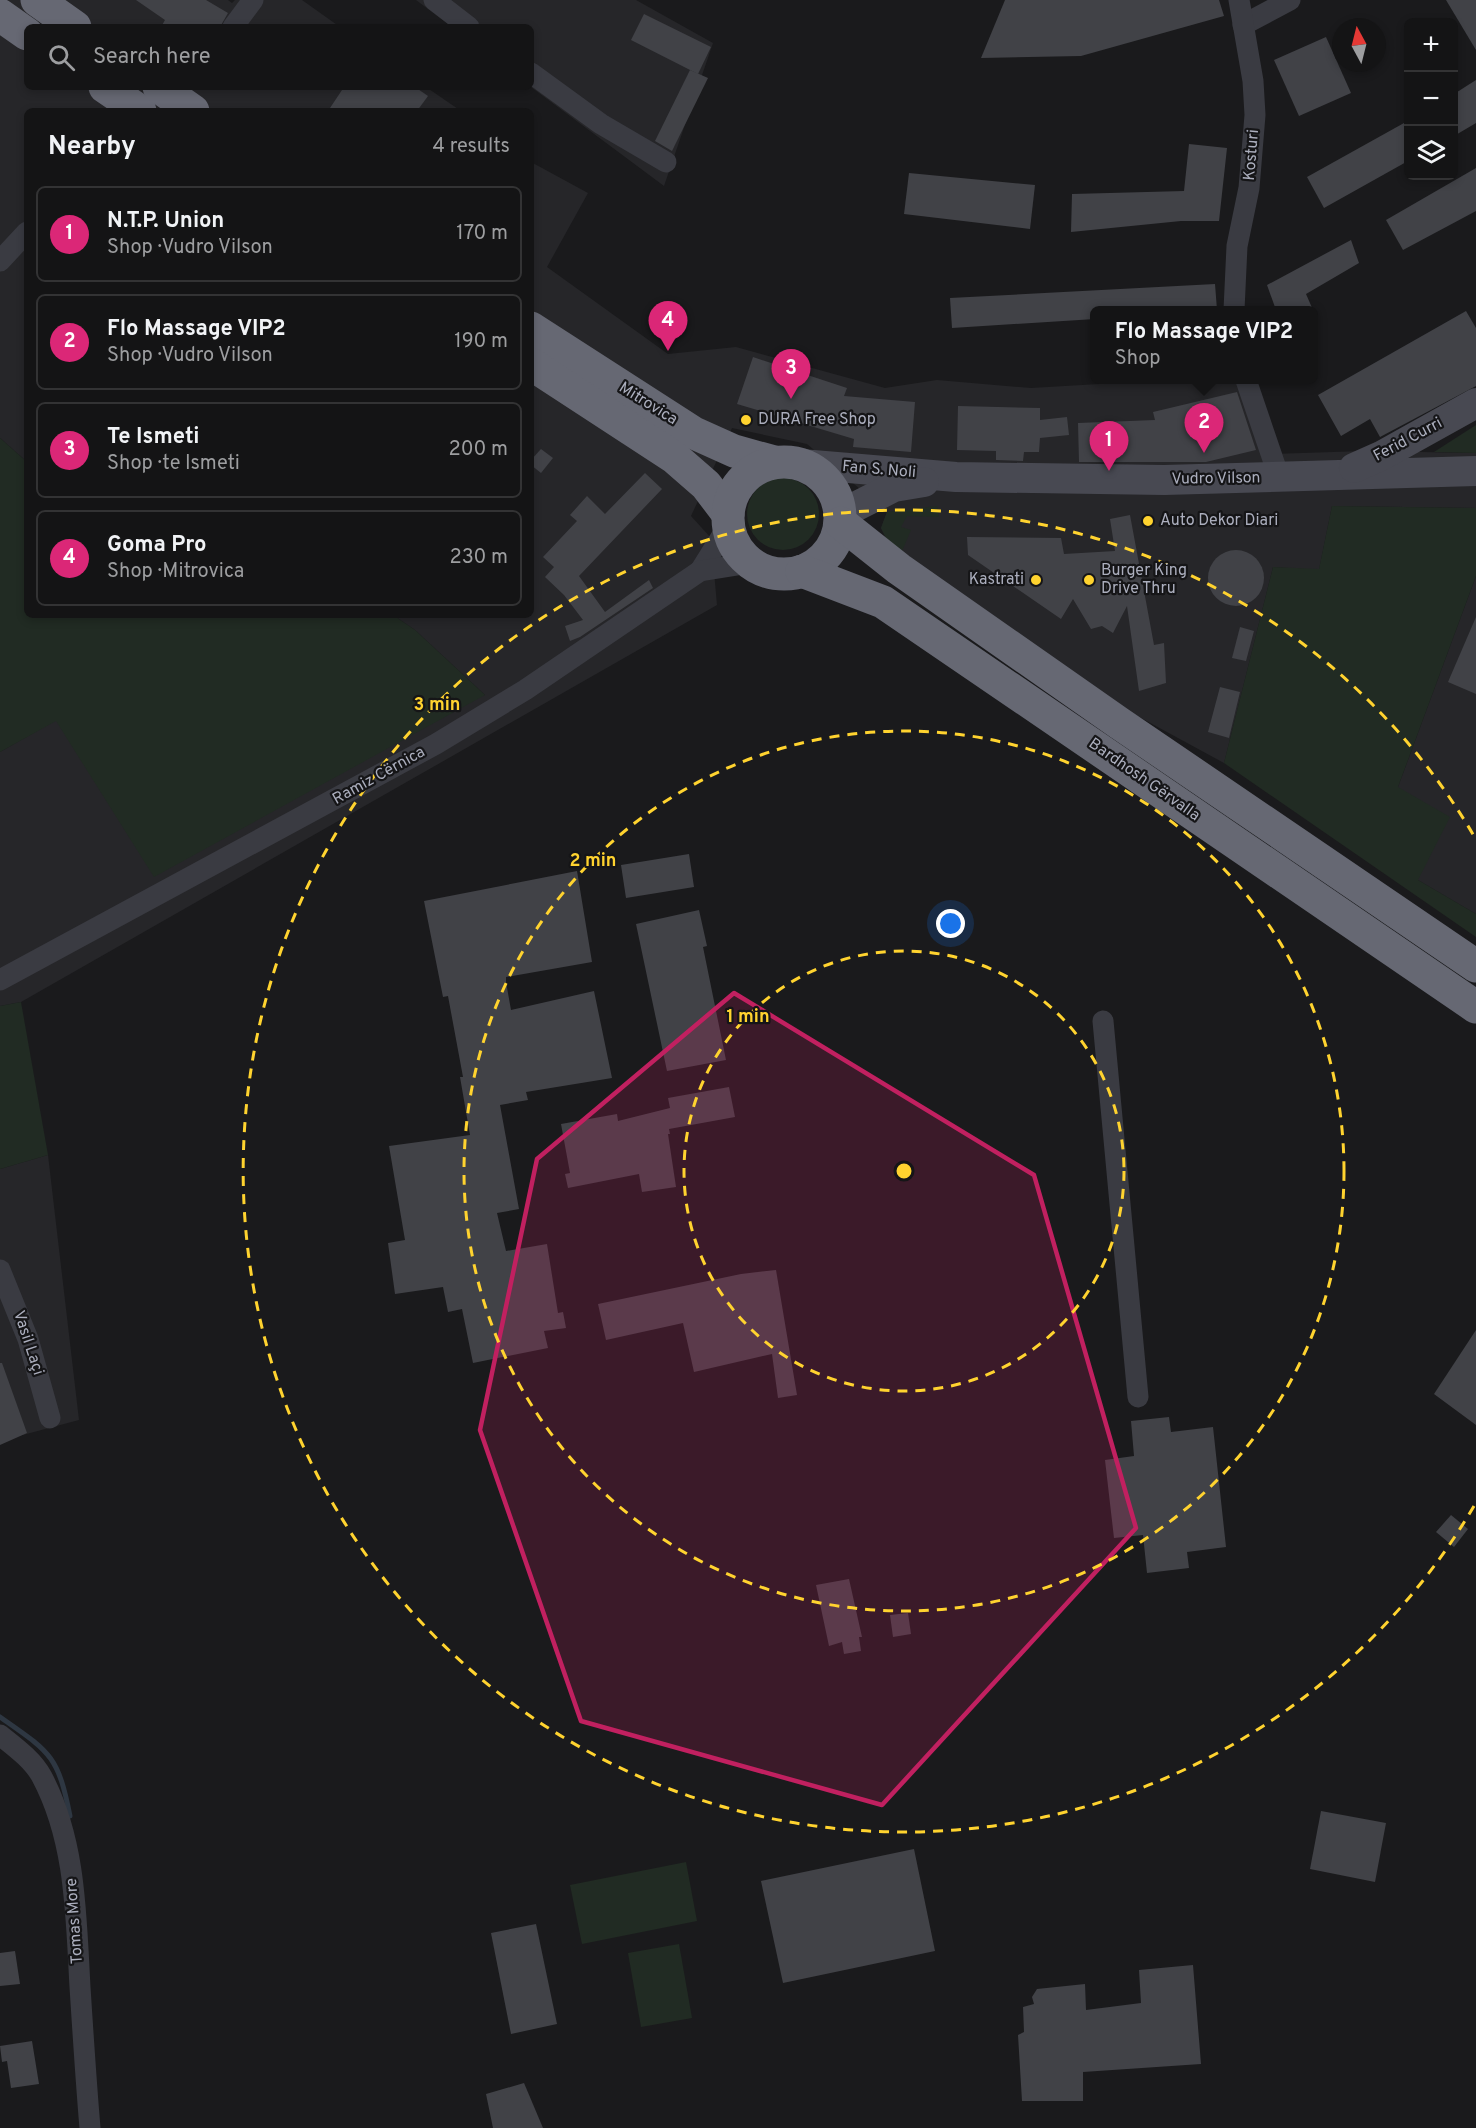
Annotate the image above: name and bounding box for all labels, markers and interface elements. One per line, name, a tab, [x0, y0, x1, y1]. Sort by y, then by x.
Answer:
north arrow	[1332, 18, 1386, 72]
map controls	[1404, 18, 1458, 180]
button: +	[1404, 18, 1458, 72]
search box	[24, 24, 534, 90]
icon: search	[45, 41, 78, 74]
text: Search here	[93, 44, 211, 71]
button: −	[1404, 72, 1458, 126]
button: layers	[1404, 126, 1458, 180]
street label: Kosturi	[1240, 129, 1264, 181]
text: Nearby	[48, 131, 136, 164]
text: 4 results	[433, 134, 510, 160]
text: N.T.P. Union	[107, 208, 224, 235]
text: 1	[66, 221, 74, 247]
text: 170 m	[456, 221, 508, 247]
text: Shop · Vudro Vilson	[107, 235, 273, 261]
pin: 4	[648, 302, 688, 351]
popup	[1090, 306, 1318, 384]
text: Flo Massage VIP2	[107, 316, 286, 343]
text: Flo Massage VIP2	[1115, 319, 1293, 346]
text: 2	[63, 329, 76, 355]
text: 190 m	[454, 329, 508, 355]
text: Shop · Vudro Vilson	[107, 343, 273, 369]
text: Shop	[1115, 346, 1161, 372]
pin: 3	[772, 350, 810, 399]
street label: Mitrovica	[615, 378, 681, 430]
pin: 2	[1184, 404, 1224, 453]
place label: DURA Free Shop	[758, 410, 876, 430]
marker: DURA Free Shop	[739, 413, 753, 427]
street label: Ferid Curri	[1370, 414, 1446, 466]
pin: 1	[1090, 422, 1128, 471]
text: Te Ismeti	[107, 424, 199, 451]
text: 3	[64, 437, 76, 463]
text: 200 m	[449, 437, 508, 463]
text: Shop · te Ismeti	[107, 451, 240, 477]
street label: Fan S. Noli	[841, 457, 917, 483]
street label: Vudro Vilson	[1171, 468, 1261, 490]
place label: Auto Dekor Diari	[1160, 511, 1278, 531]
marker: Auto Dekor Diari	[1141, 514, 1155, 528]
text: Goma Pro	[107, 532, 206, 559]
text: 4	[63, 545, 76, 571]
text: 230 m	[449, 545, 508, 571]
text: Shop · Mitrovica	[107, 559, 244, 585]
place label: Burger King Drive Thru	[1101, 561, 1187, 599]
place label: Kastrati	[969, 570, 1024, 590]
marker: Kastrati	[1029, 573, 1043, 587]
marker: Burger King Drive Thru	[1082, 573, 1096, 587]
text: 3 min	[414, 694, 460, 717]
street label: Bardhosh Gërvalla	[1084, 734, 1204, 826]
street label: Ramiz Cërnica	[329, 742, 429, 810]
text: 2 min	[569, 850, 617, 873]
your location	[936, 909, 965, 938]
text: 1 min	[726, 1006, 770, 1029]
centre of rings	[894, 1161, 914, 1181]
street label: Vasil Laçi	[8, 1308, 48, 1378]
street label: Tomas More	[62, 1877, 88, 1965]

